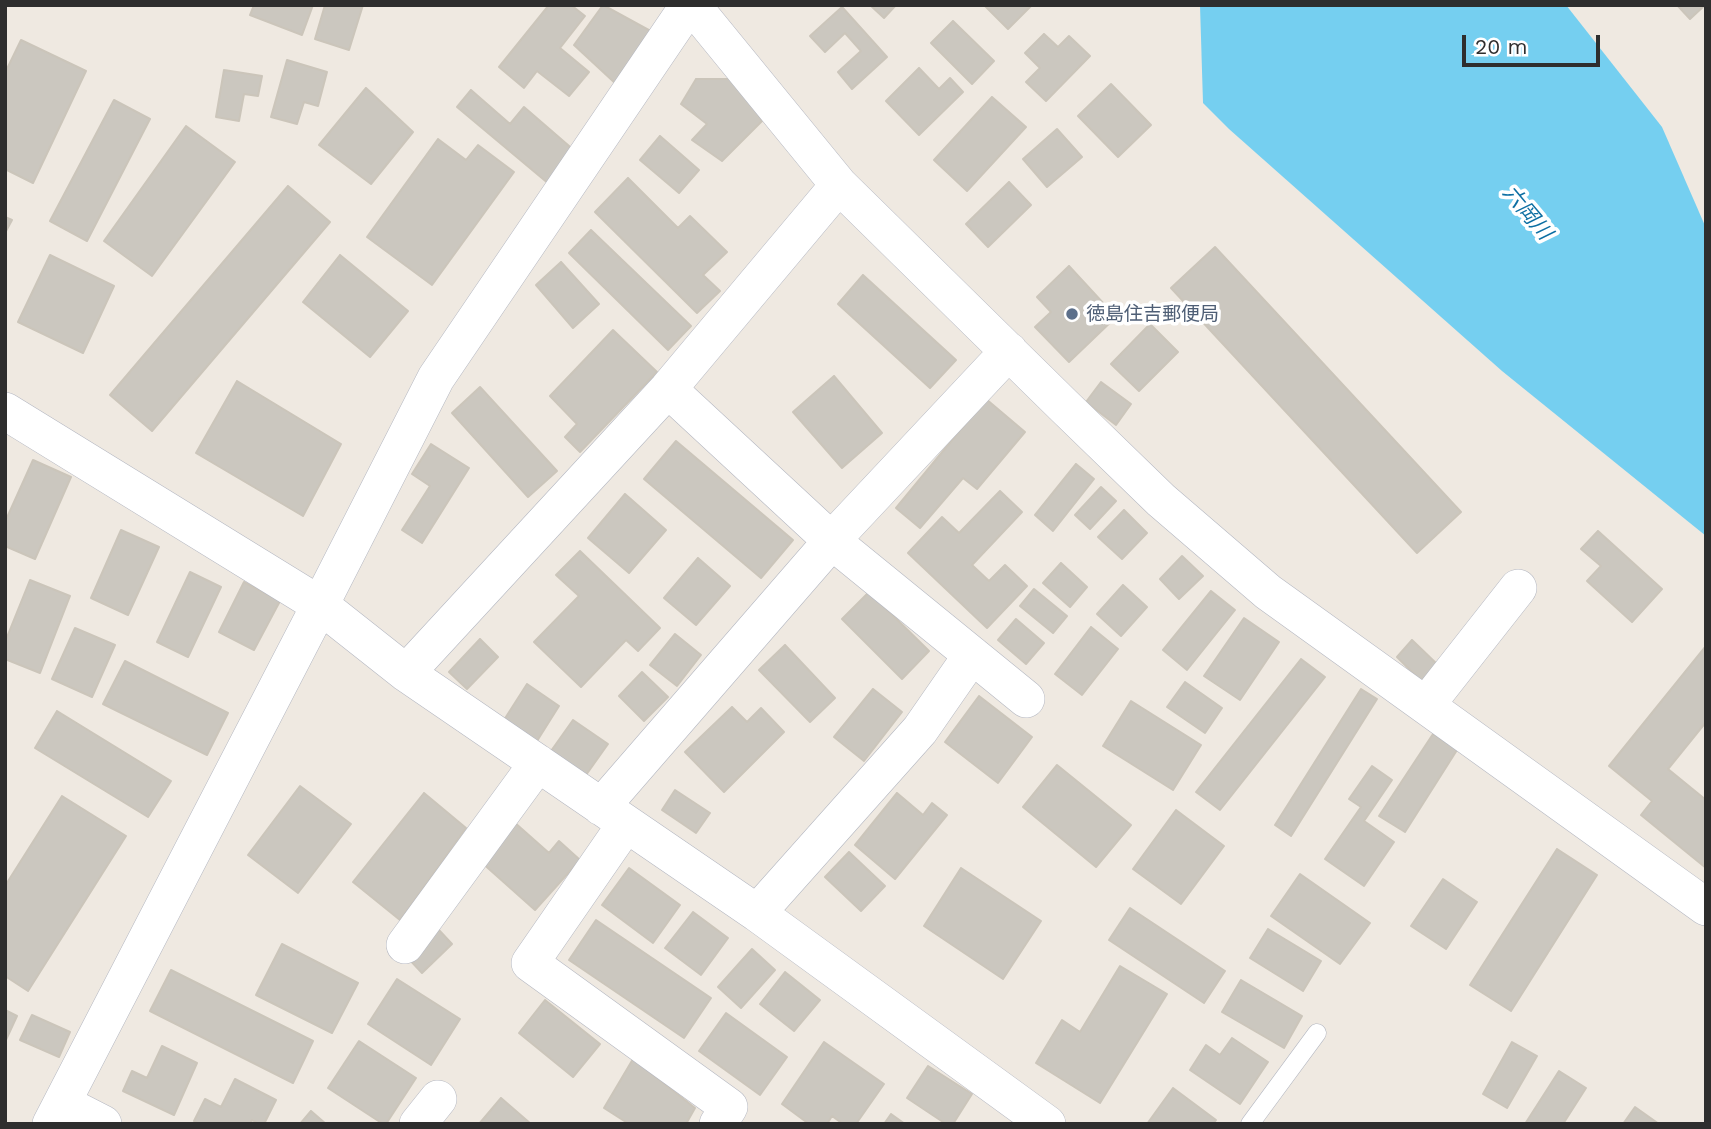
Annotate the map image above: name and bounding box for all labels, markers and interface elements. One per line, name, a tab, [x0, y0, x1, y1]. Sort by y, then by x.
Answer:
scale bar	[1466, 21, 1604, 65]
text: 20 m	[1475, 34, 1527, 59]
water label: 六岡川	[1497, 181, 1557, 245]
place label: 徳島住吉郵便局	[1086, 303, 1219, 325]
marker: 徳島住吉郵便局	[1064, 306, 1080, 322]

